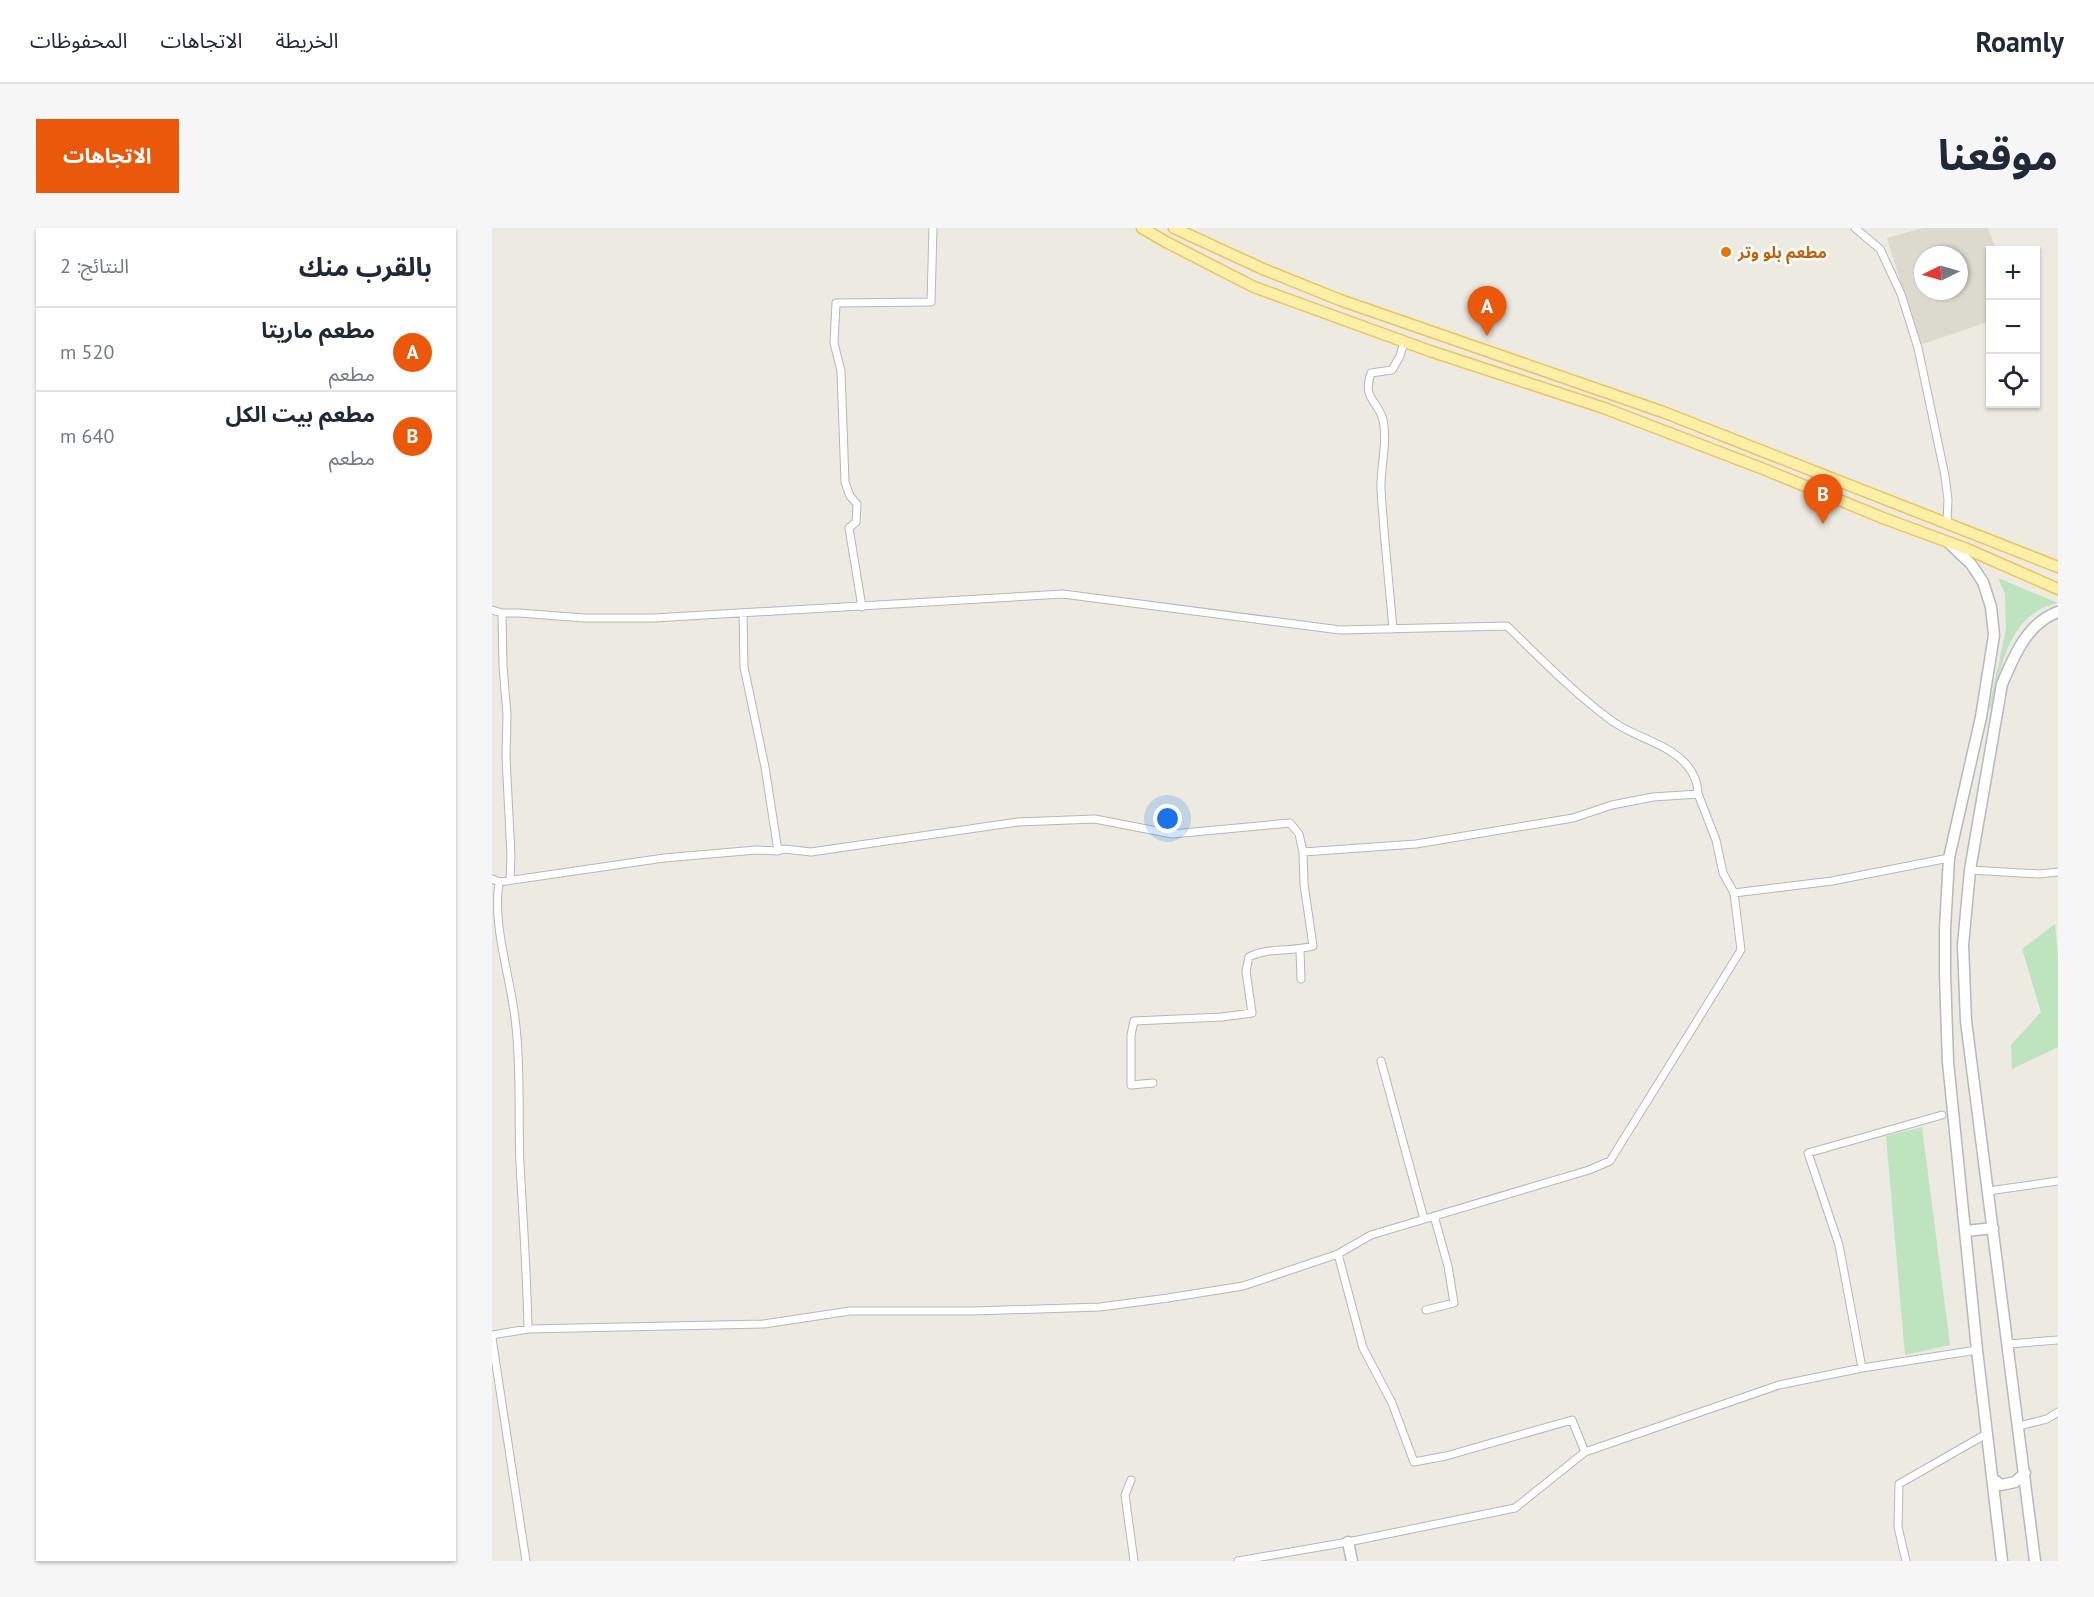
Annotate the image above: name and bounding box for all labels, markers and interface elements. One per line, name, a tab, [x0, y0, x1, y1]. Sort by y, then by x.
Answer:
text: Roamly	[1975, 23, 2064, 60]
text: المحفوظات	[30, 27, 127, 54]
text: الاتجاهات	[160, 27, 242, 54]
text: الخريطة	[275, 27, 338, 54]
button: الاتجاهات	[36, 119, 179, 193]
text: موقعنا	[1938, 127, 2058, 182]
place label: مطعم بلو وتر	[1737, 242, 1827, 265]
marker: مطعم بلو وتر	[1719, 245, 1733, 259]
north arrow	[1914, 246, 1968, 300]
map controls	[1986, 246, 2040, 408]
button: +	[1986, 246, 2040, 300]
text: بالقرب منك	[299, 250, 432, 283]
text: النتائج: 2	[60, 253, 129, 279]
pin: A	[1468, 286, 1506, 336]
button: −	[1986, 300, 2040, 354]
text: مطعم ماريتا	[261, 316, 375, 344]
text: 520 m	[60, 339, 114, 365]
text: A	[406, 339, 419, 365]
button: locate	[1986, 354, 2040, 408]
text: مطعم	[329, 361, 375, 387]
text: مطعم بيت الكل	[225, 400, 375, 428]
text: 640 m	[60, 423, 114, 449]
text: B	[407, 423, 418, 449]
text: مطعم	[329, 445, 375, 471]
pin: B	[1804, 474, 1842, 524]
your location	[1153, 804, 1182, 833]

